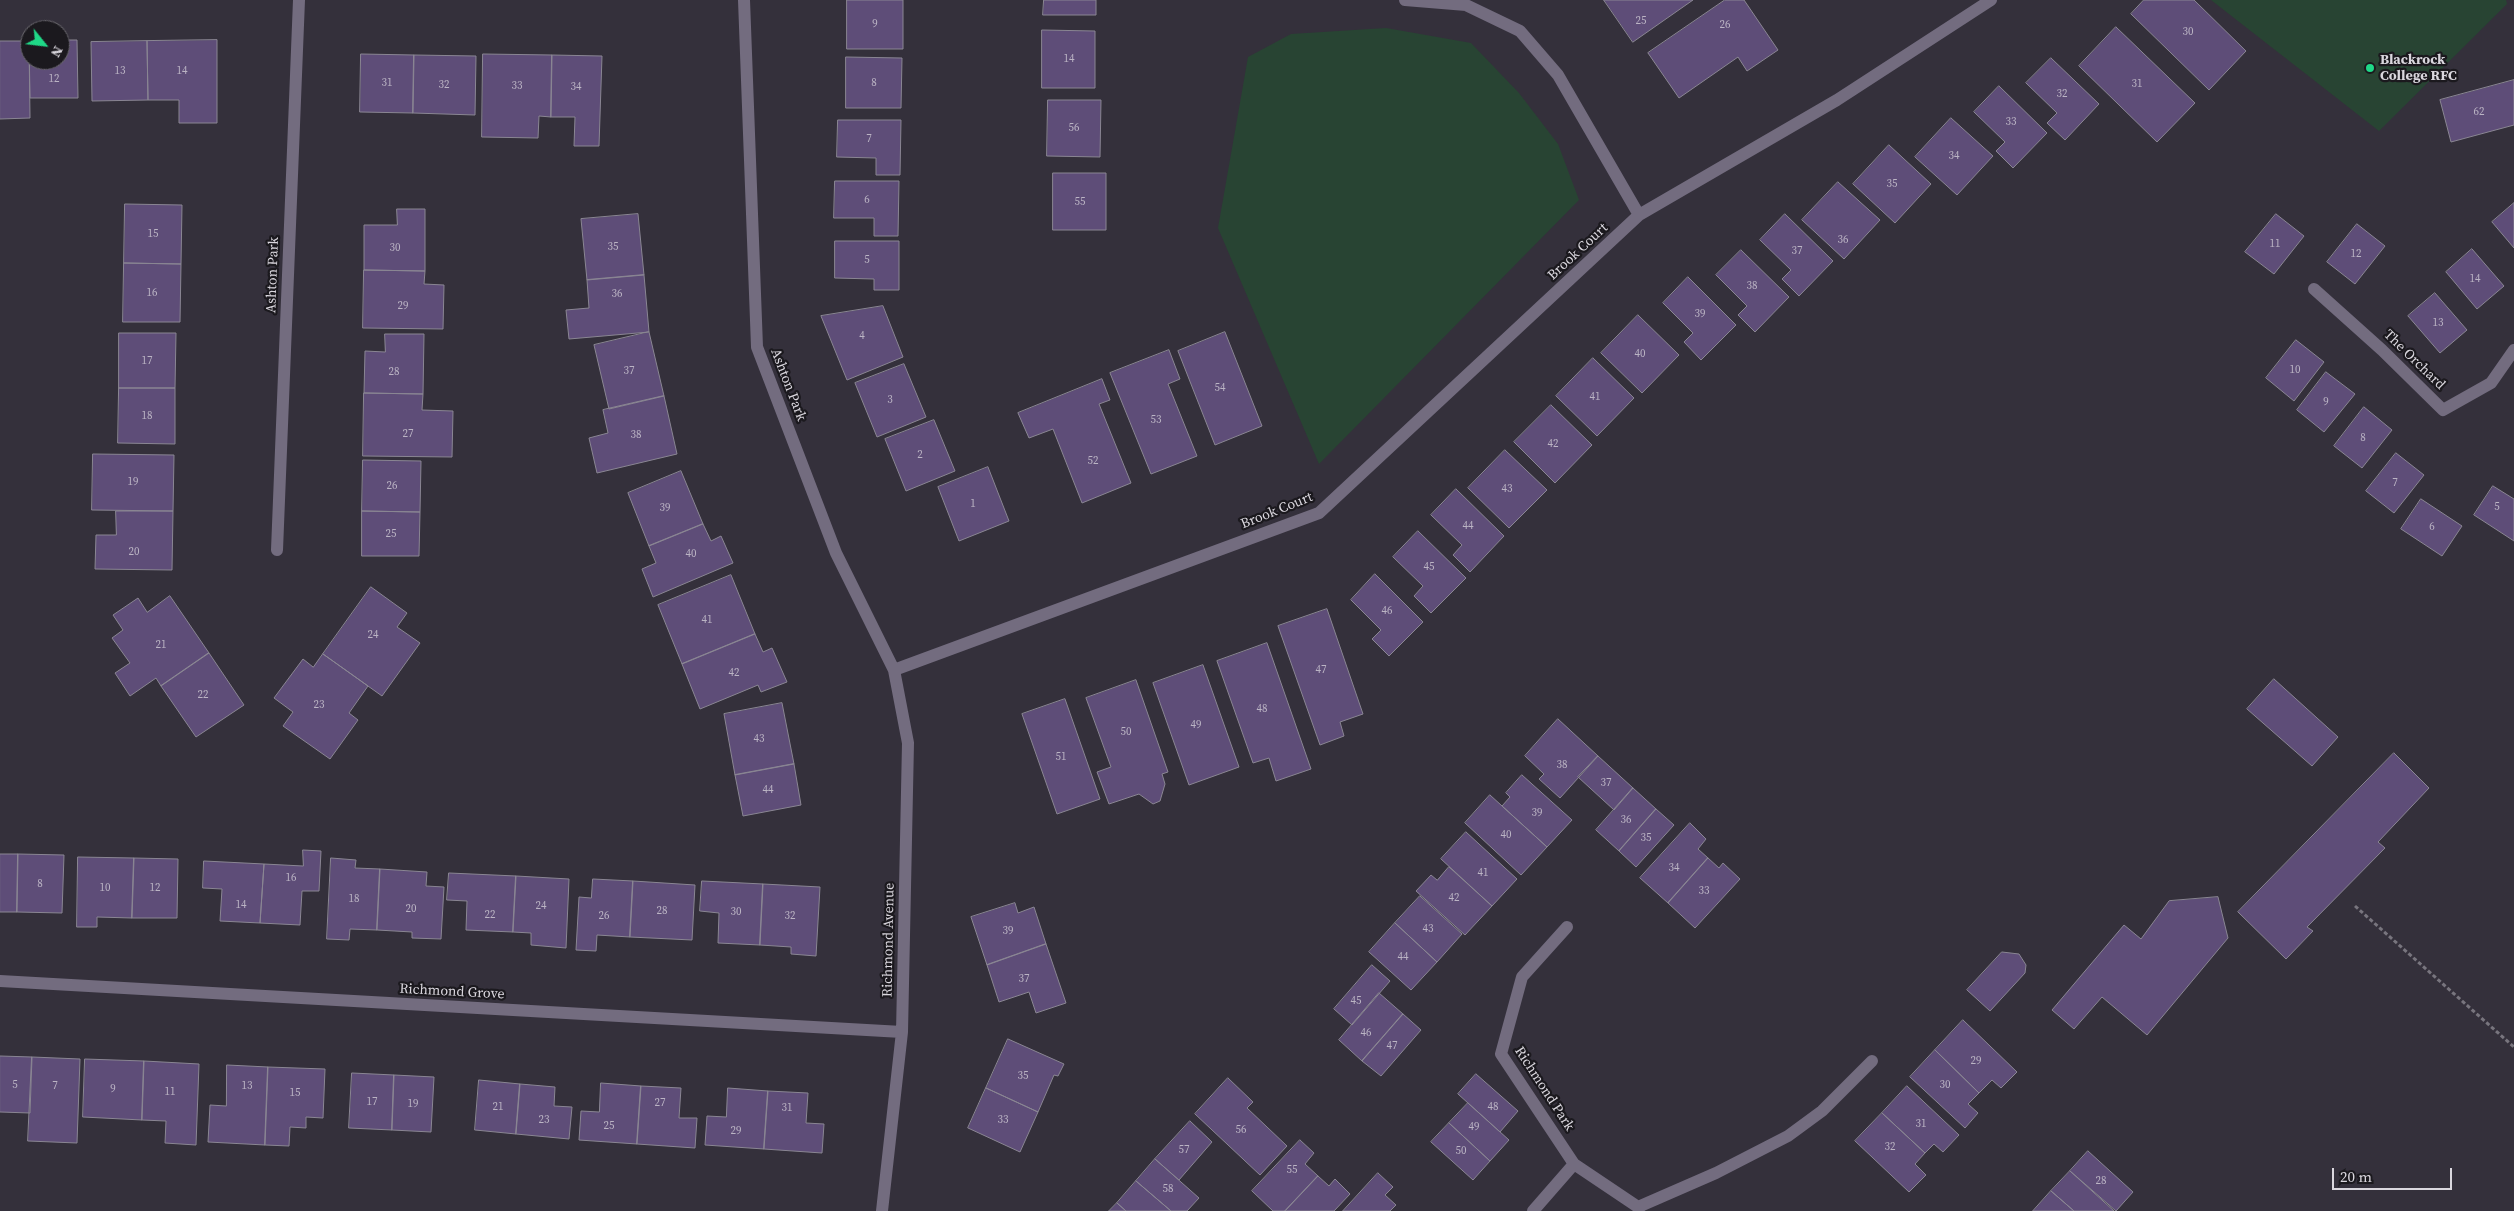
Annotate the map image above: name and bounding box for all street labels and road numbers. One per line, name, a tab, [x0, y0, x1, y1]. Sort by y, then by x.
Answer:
street label: Brook Court	[1544, 220, 1612, 284]
street label: Ashton Park	[263, 237, 283, 313]
street label: The Orchard	[2380, 327, 2448, 393]
street label: Ashton Park	[766, 346, 810, 424]
street label: Brook Court	[1239, 489, 1315, 533]
street label: Richmond Avenue	[880, 883, 898, 997]
street label: Richmond Grove	[399, 981, 505, 1003]
street label: Richmond Park	[1511, 1044, 1577, 1134]

